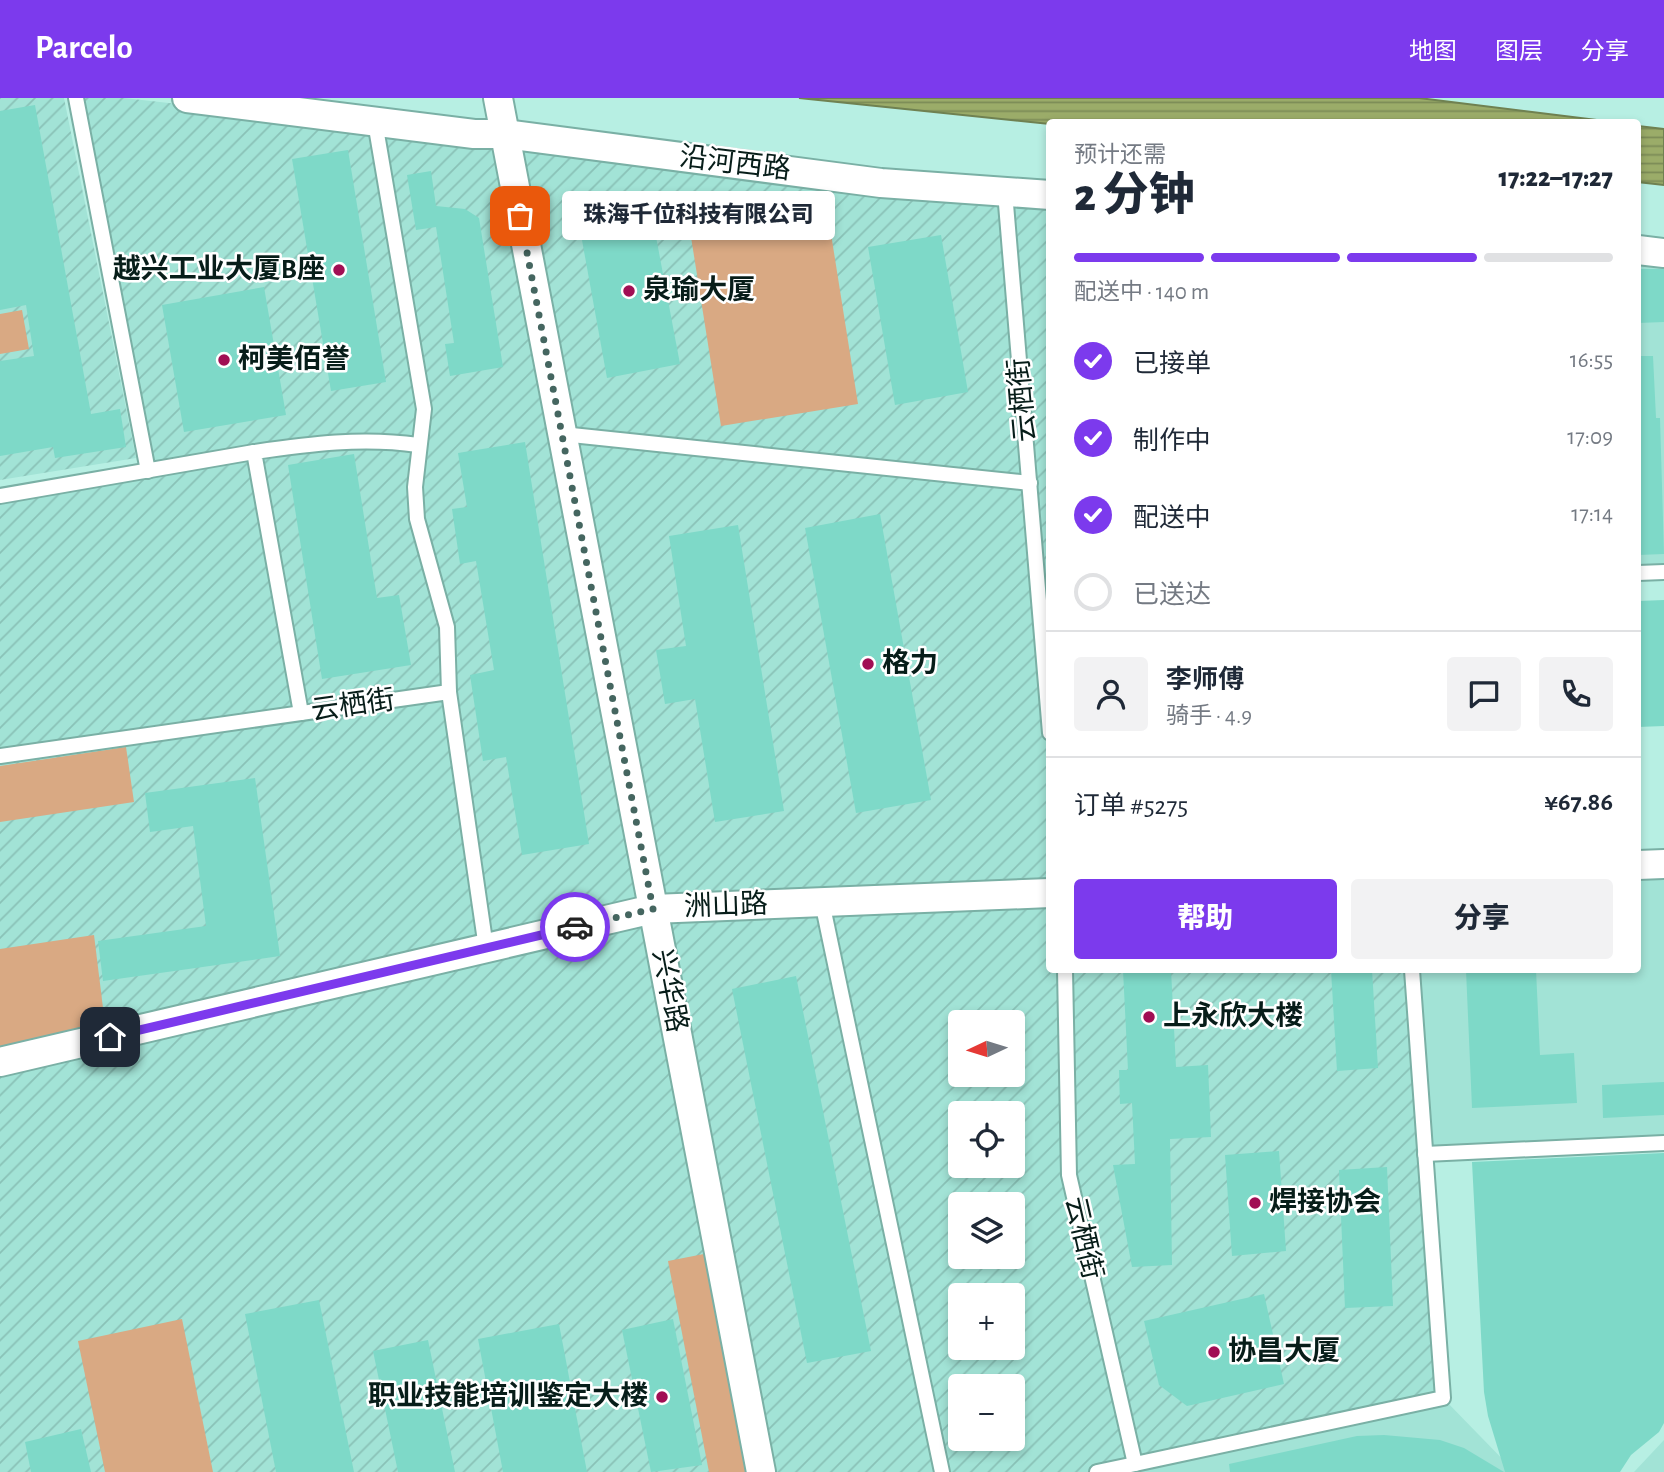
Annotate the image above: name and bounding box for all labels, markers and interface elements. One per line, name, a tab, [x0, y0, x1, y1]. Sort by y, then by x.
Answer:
text: Parcelo	[35, 32, 133, 65]
text: 地图	[1409, 40, 1457, 64]
text: 图层	[1495, 40, 1543, 64]
text: 分享	[1581, 40, 1629, 64]
street label: 沿河西路	[678, 141, 793, 185]
text: 预计还需	[1074, 144, 1166, 167]
text: 17:22–17:27	[1499, 165, 1613, 191]
text: 2 分钟	[1074, 173, 1195, 219]
pin	[490, 186, 550, 246]
callout: 珠海千位科技有限公司	[562, 192, 835, 240]
icon: bag	[501, 197, 539, 235]
text: 珠海千位科技有限公司	[584, 204, 814, 227]
place label: 越兴工业大厦B座	[113, 253, 325, 284]
marker: 越兴工业大厦B座	[331, 262, 347, 278]
place label: 泉瑜大厦	[643, 274, 755, 305]
text: 配送中 · 140 m	[1074, 281, 1209, 304]
marker: 泉瑜大厦	[621, 283, 637, 299]
icon: check	[1074, 342, 1112, 380]
place label: 柯美佰誉	[238, 344, 350, 374]
text: 16:55	[1570, 349, 1613, 372]
text: 已接单	[1133, 351, 1211, 377]
marker: 柯美佰誉	[216, 352, 232, 368]
street label: 云栖街	[1003, 357, 1041, 443]
icon: check	[1074, 419, 1112, 457]
text: 17:09	[1567, 426, 1613, 449]
text: 制作中	[1133, 428, 1211, 454]
icon: check	[1074, 496, 1112, 534]
text: 17:14	[1571, 503, 1613, 526]
text: 配送中	[1133, 505, 1211, 531]
text: 已送达	[1133, 582, 1211, 608]
place label: 格力	[882, 648, 938, 678]
marker: 格力	[860, 656, 876, 672]
button: person	[1074, 657, 1148, 731]
button: chat	[1447, 657, 1521, 731]
button: phone	[1539, 657, 1613, 731]
text: 李师傅	[1166, 667, 1244, 693]
street label: 云栖街	[309, 684, 397, 726]
text: 骑手 · 4.9	[1166, 705, 1252, 728]
text: ¥67.86	[1544, 789, 1613, 815]
text: 订单 #5275	[1074, 793, 1188, 819]
button: 帮助	[1074, 879, 1337, 959]
button: 分享	[1351, 879, 1613, 959]
street label: 洲山路	[683, 889, 768, 921]
courier	[540, 892, 610, 962]
icon: car	[556, 908, 594, 946]
street label: 兴华路	[647, 947, 693, 1035]
place label: 上永欣大楼	[1163, 1000, 1303, 1031]
pin	[80, 1007, 140, 1067]
marker: 上永欣大楼	[1141, 1009, 1157, 1025]
north arrow	[948, 1010, 1026, 1087]
map controls	[948, 1010, 1025, 1451]
icon: home	[91, 1018, 129, 1056]
button: locate	[948, 1101, 1025, 1178]
place label: 焊接协会	[1269, 1187, 1381, 1217]
button: layers	[948, 1192, 1025, 1269]
street label: 云栖街	[1060, 1193, 1108, 1282]
marker: 焊接协会	[1247, 1195, 1263, 1211]
button: +	[948, 1283, 1025, 1360]
place label: 协昌大厦	[1228, 1336, 1340, 1366]
marker: 协昌大厦	[1206, 1344, 1222, 1360]
button: −	[948, 1374, 1025, 1451]
place label: 职业技能培训鉴定大楼	[368, 1380, 648, 1411]
marker: 职业技能培训鉴定大楼	[654, 1389, 670, 1405]

